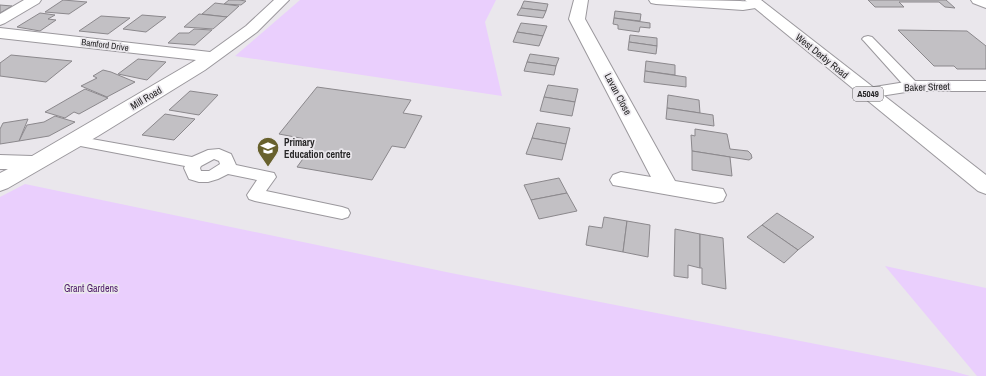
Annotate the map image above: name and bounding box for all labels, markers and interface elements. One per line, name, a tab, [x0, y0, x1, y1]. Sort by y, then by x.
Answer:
street label: West Derby Road	[793, 31, 851, 81]
street label: Bamford Drive	[81, 36, 129, 54]
street label: Lavan Close	[602, 71, 635, 118]
street label: Baker Street	[904, 80, 951, 94]
street label: Mill Road	[128, 84, 164, 112]
road number: A5049	[853, 87, 883, 101]
school or university icon: Primary Education centre	[255, 135, 281, 168]
place label: Primary Education centre	[284, 136, 351, 161]
park label: Grant Gardens	[64, 282, 118, 295]

